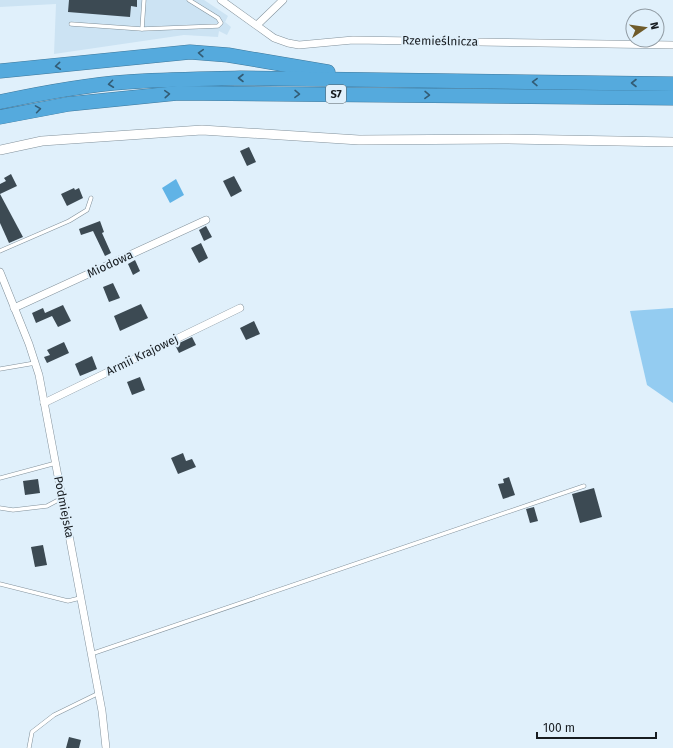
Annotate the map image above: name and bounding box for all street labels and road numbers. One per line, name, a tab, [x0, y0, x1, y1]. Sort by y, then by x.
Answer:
street label: Rzemieślnicza	[402, 33, 478, 49]
road number: S7	[326, 85, 346, 103]
street label: Miodowa	[85, 247, 135, 281]
street label: Armii Krajowej	[104, 332, 180, 378]
street label: Podmiejska	[51, 475, 77, 539]

